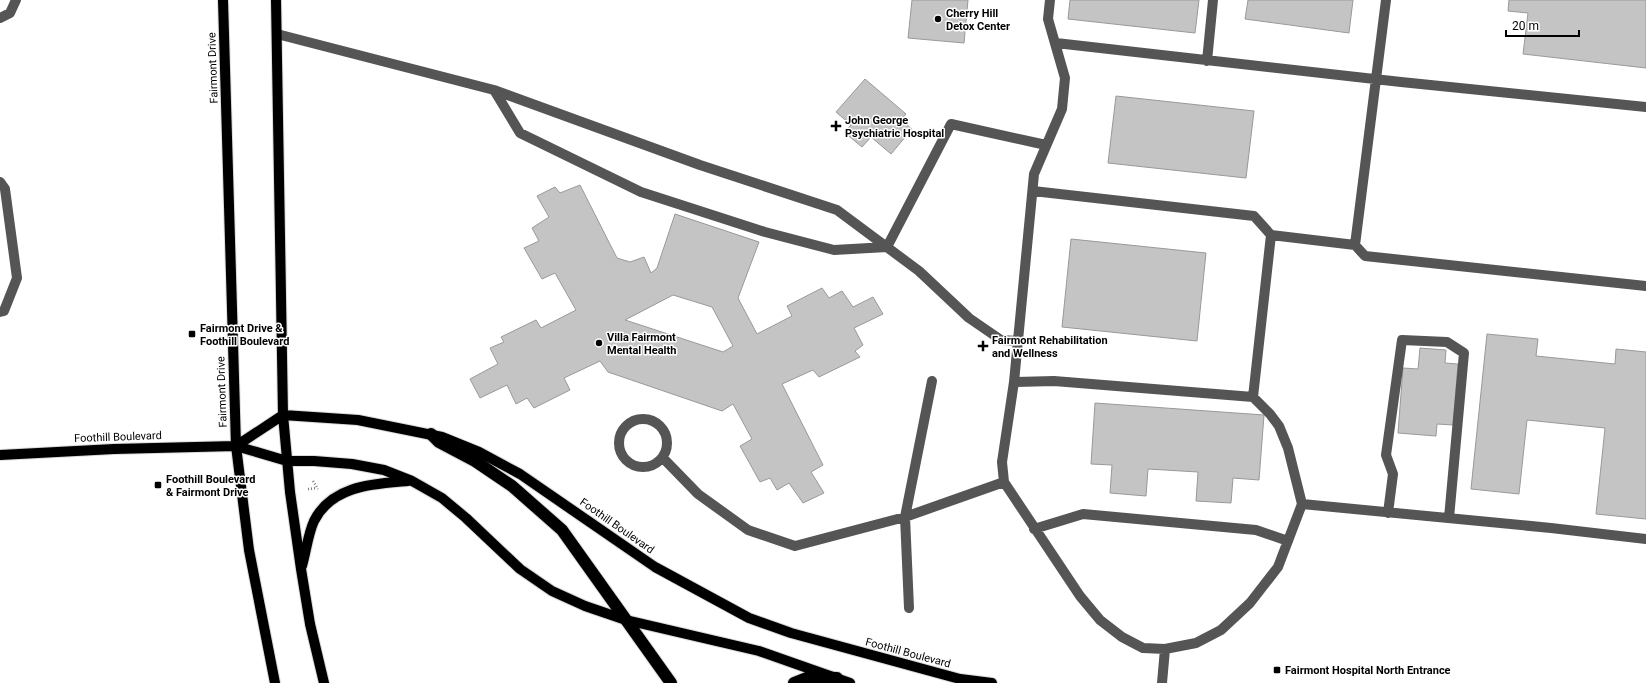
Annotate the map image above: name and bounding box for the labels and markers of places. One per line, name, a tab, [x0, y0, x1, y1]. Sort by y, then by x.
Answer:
place label: Cherry Hill Detox Center	[946, 7, 1010, 33]
marker: Cherry Hill Detox Center	[933, 14, 943, 24]
place label: John George Psychiatric Hospital	[845, 114, 944, 140]
marker: John George Psychiatric Hospital	[830, 120, 842, 132]
place label: Fairmont Drive & Foothill Boulevard	[200, 322, 289, 348]
marker: Fairmont Drive & Foothill Boulevard	[187, 329, 197, 339]
place label: Villa Fairmont Mental Health	[607, 331, 676, 357]
place label: Fairmont Rehabilitation and Wellness	[992, 334, 1108, 360]
marker: Villa Fairmont Mental Health	[594, 338, 604, 348]
marker: Fairmont Rehabilitation and Wellness	[977, 340, 989, 352]
place label: Foothill Boulevard & Fairmont Drive	[166, 473, 255, 499]
marker: Foothill Boulevard & Fairmont Drive	[153, 480, 163, 490]
place label: Fairmont Hospital North Entrance	[1285, 664, 1451, 677]
marker: Fairmont Hospital North Entrance	[1272, 665, 1282, 675]

